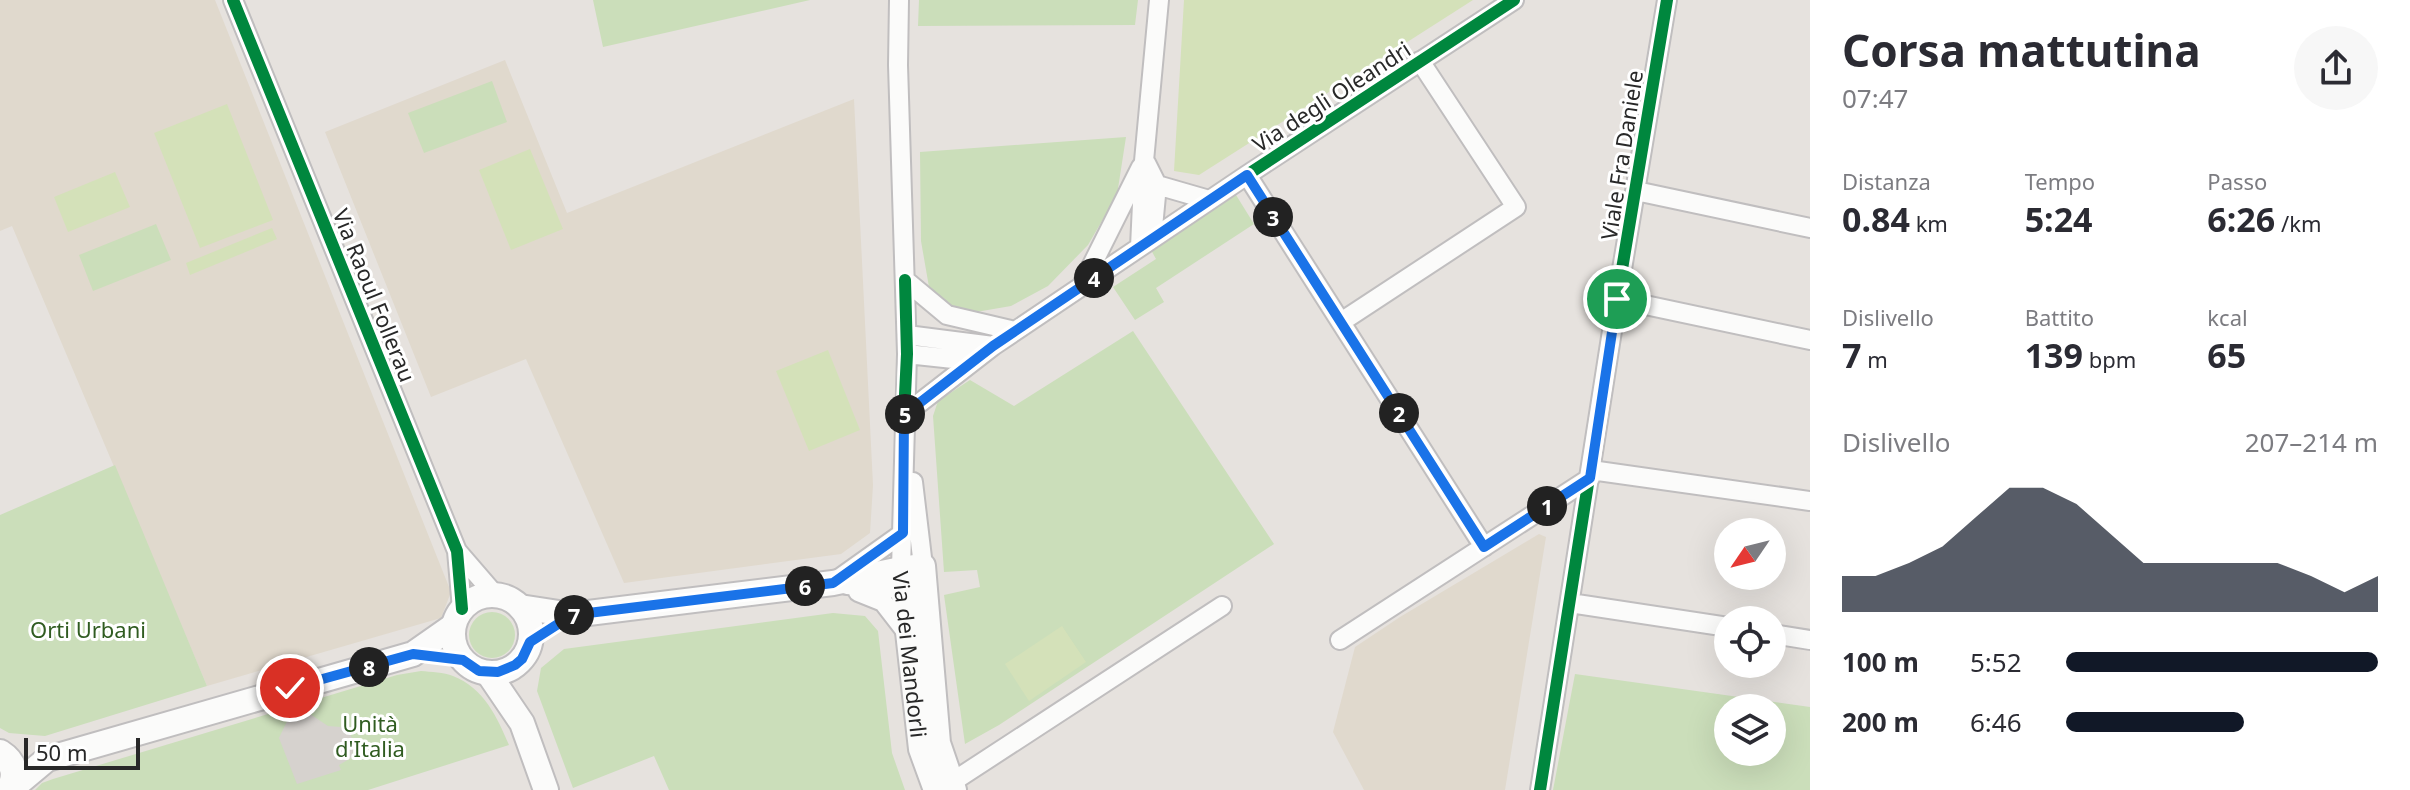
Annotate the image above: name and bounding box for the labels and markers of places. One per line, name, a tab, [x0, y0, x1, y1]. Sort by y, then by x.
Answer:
pin: 3	[1253, 197, 1293, 237]
pin: 4	[1074, 258, 1114, 298]
pin	[1583, 265, 1651, 333]
pin: 2	[1379, 393, 1419, 433]
pin: 5	[885, 394, 925, 434]
pin: 1	[1527, 486, 1567, 526]
pin: 6	[785, 566, 825, 606]
pin: 7	[554, 595, 594, 635]
pin: 8	[349, 647, 389, 687]
pin	[256, 654, 324, 722]

